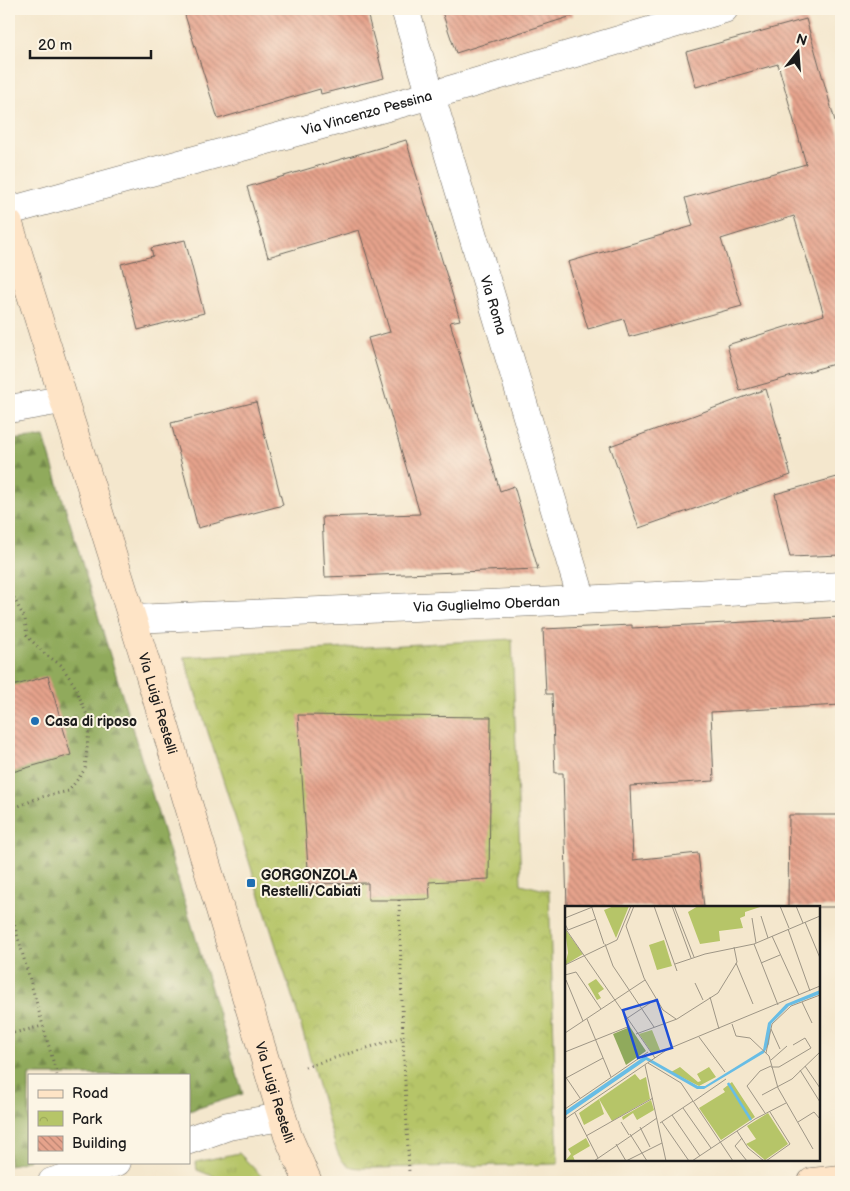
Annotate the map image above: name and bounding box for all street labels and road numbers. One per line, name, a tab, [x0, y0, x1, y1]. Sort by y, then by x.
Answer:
street label: Via Vincenzo Pessina	[300, 87, 434, 139]
street label: Via Roma	[476, 273, 510, 337]
street label: Via Guglielmo Oberdan	[413, 593, 560, 616]
street label: Via Luigi Restelli	[134, 651, 181, 756]
street label: Via Luigi Restelli	[251, 1040, 298, 1146]

